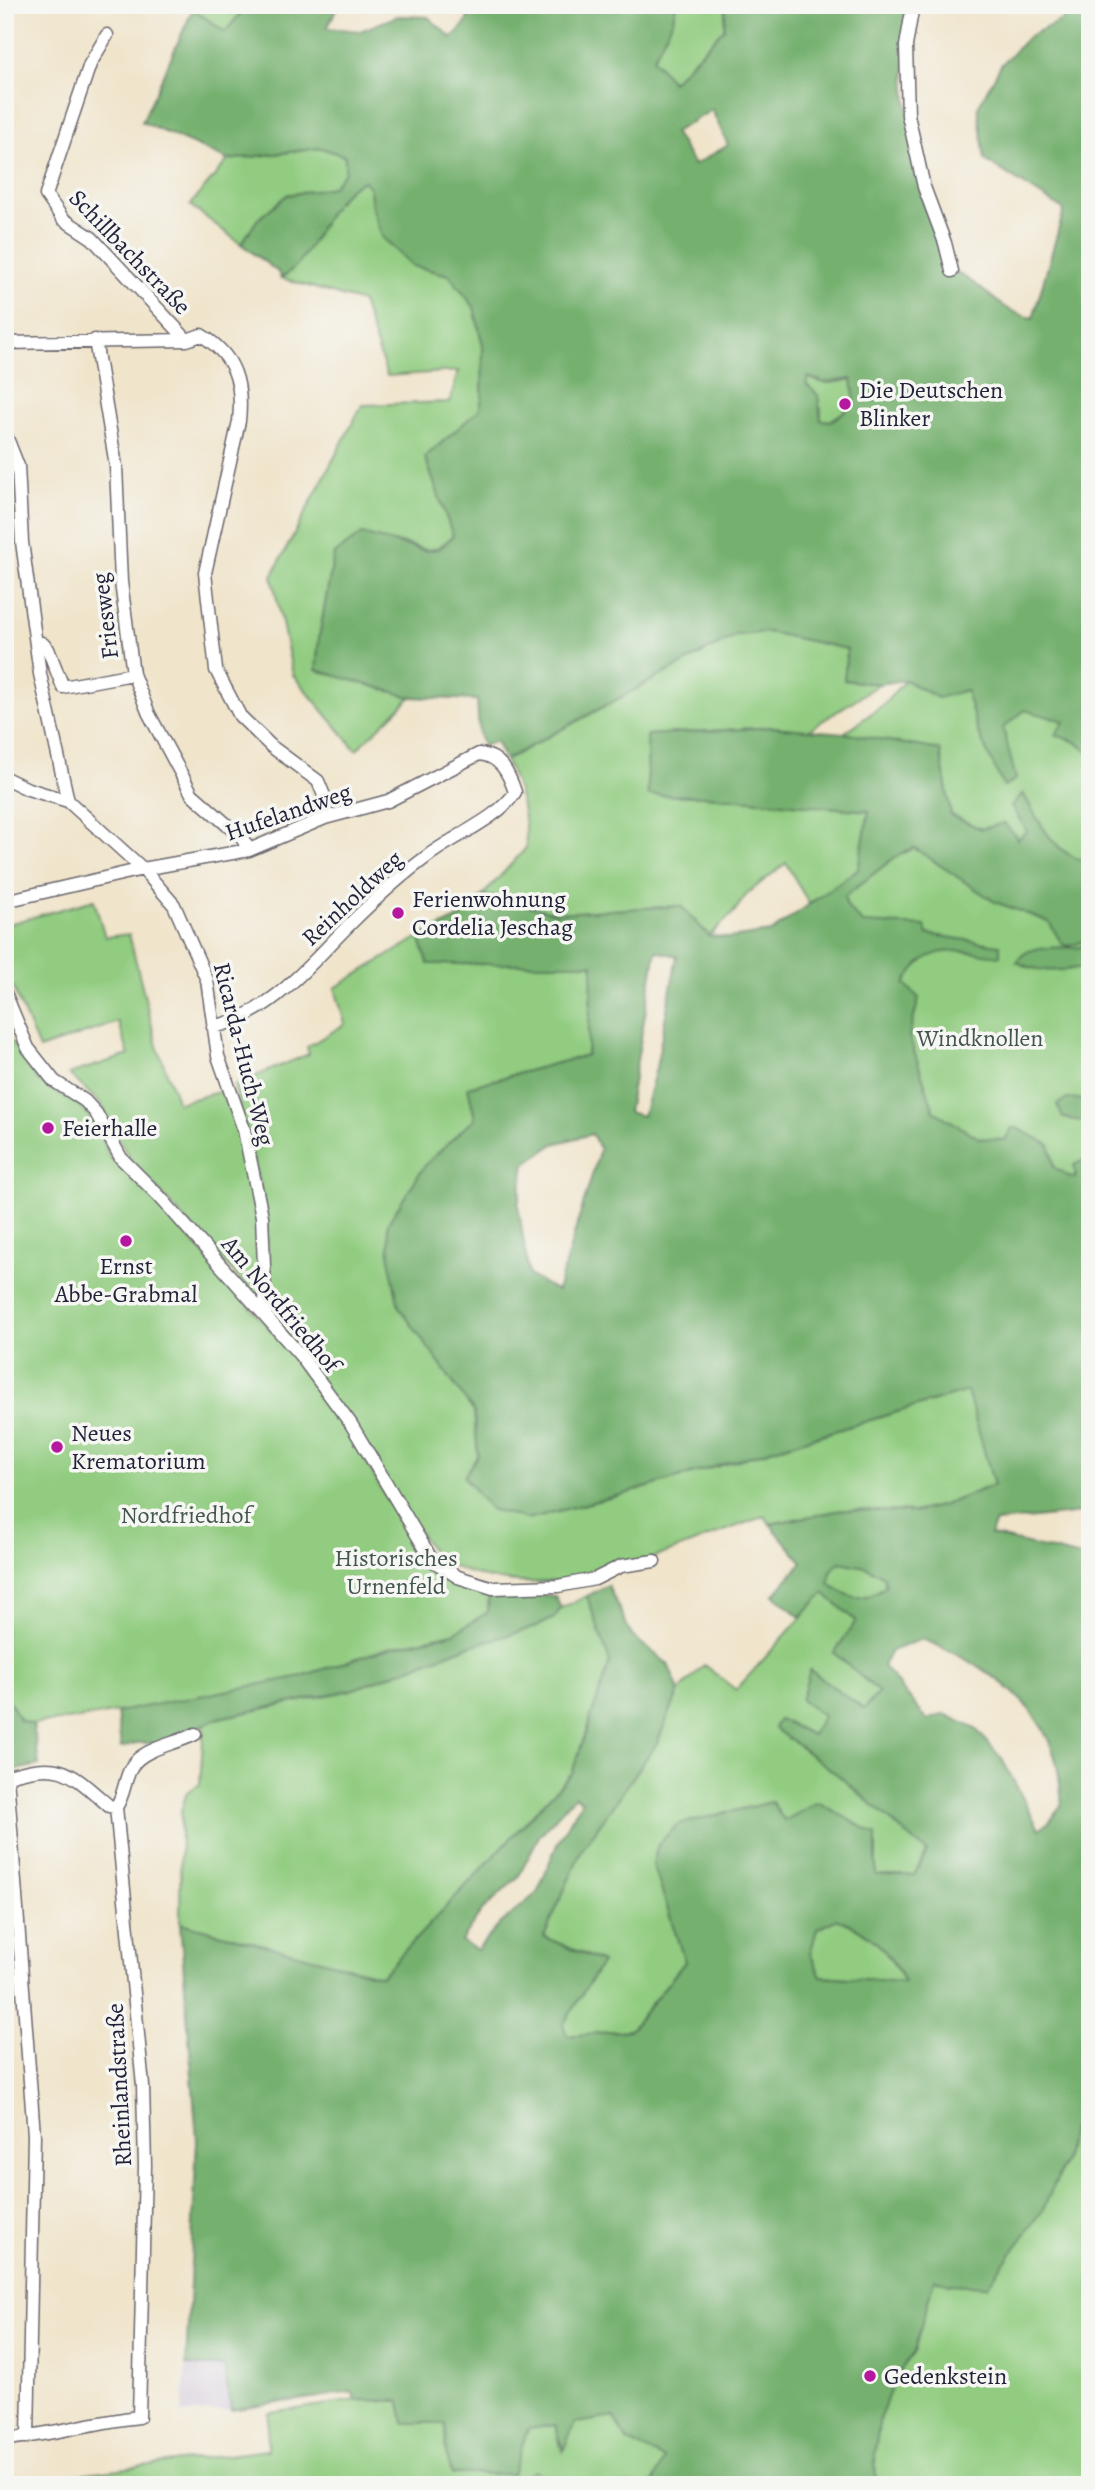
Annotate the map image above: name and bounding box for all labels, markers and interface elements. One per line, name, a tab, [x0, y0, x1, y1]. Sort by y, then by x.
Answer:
street label: Schillbachstraße	[62, 182, 198, 322]
place label: Die Deutschen Blinker	[859, 374, 1003, 434]
marker: Die Deutschen Blinker	[837, 396, 853, 412]
street label: Friesweg	[84, 571, 126, 661]
street label: Hufelandweg	[221, 775, 355, 849]
street label: Reinholdweg	[295, 843, 409, 953]
place label: Ferienwohnung Cordelia Jeschag	[412, 883, 573, 943]
marker: Ferienwohnung Cordelia Jeschag	[390, 905, 406, 921]
street label: Ricarda-Huch-Weg	[206, 959, 282, 1149]
park label: Windknollen	[916, 1022, 1043, 1054]
place label: Feierhalle	[62, 1112, 157, 1144]
marker: Feierhalle	[40, 1120, 56, 1136]
street label: Am Nordfriedhof	[214, 1228, 350, 1381]
marker: Ernst Abbe-Grabmal	[118, 1233, 134, 1249]
place label: Ernst Abbe-Grabmal	[54, 1250, 197, 1310]
place label: Neues Krematorium	[71, 1417, 206, 1477]
marker: Neues Krematorium	[49, 1439, 65, 1455]
park label: Nordfriedhof	[121, 1499, 254, 1531]
park label: Historisches Urnenfeld	[334, 1542, 458, 1602]
street label: Rheinlandstraße	[99, 2002, 139, 2168]
place label: Gedenkstein	[884, 2360, 1007, 2392]
marker: Gedenkstein	[862, 2368, 878, 2384]

